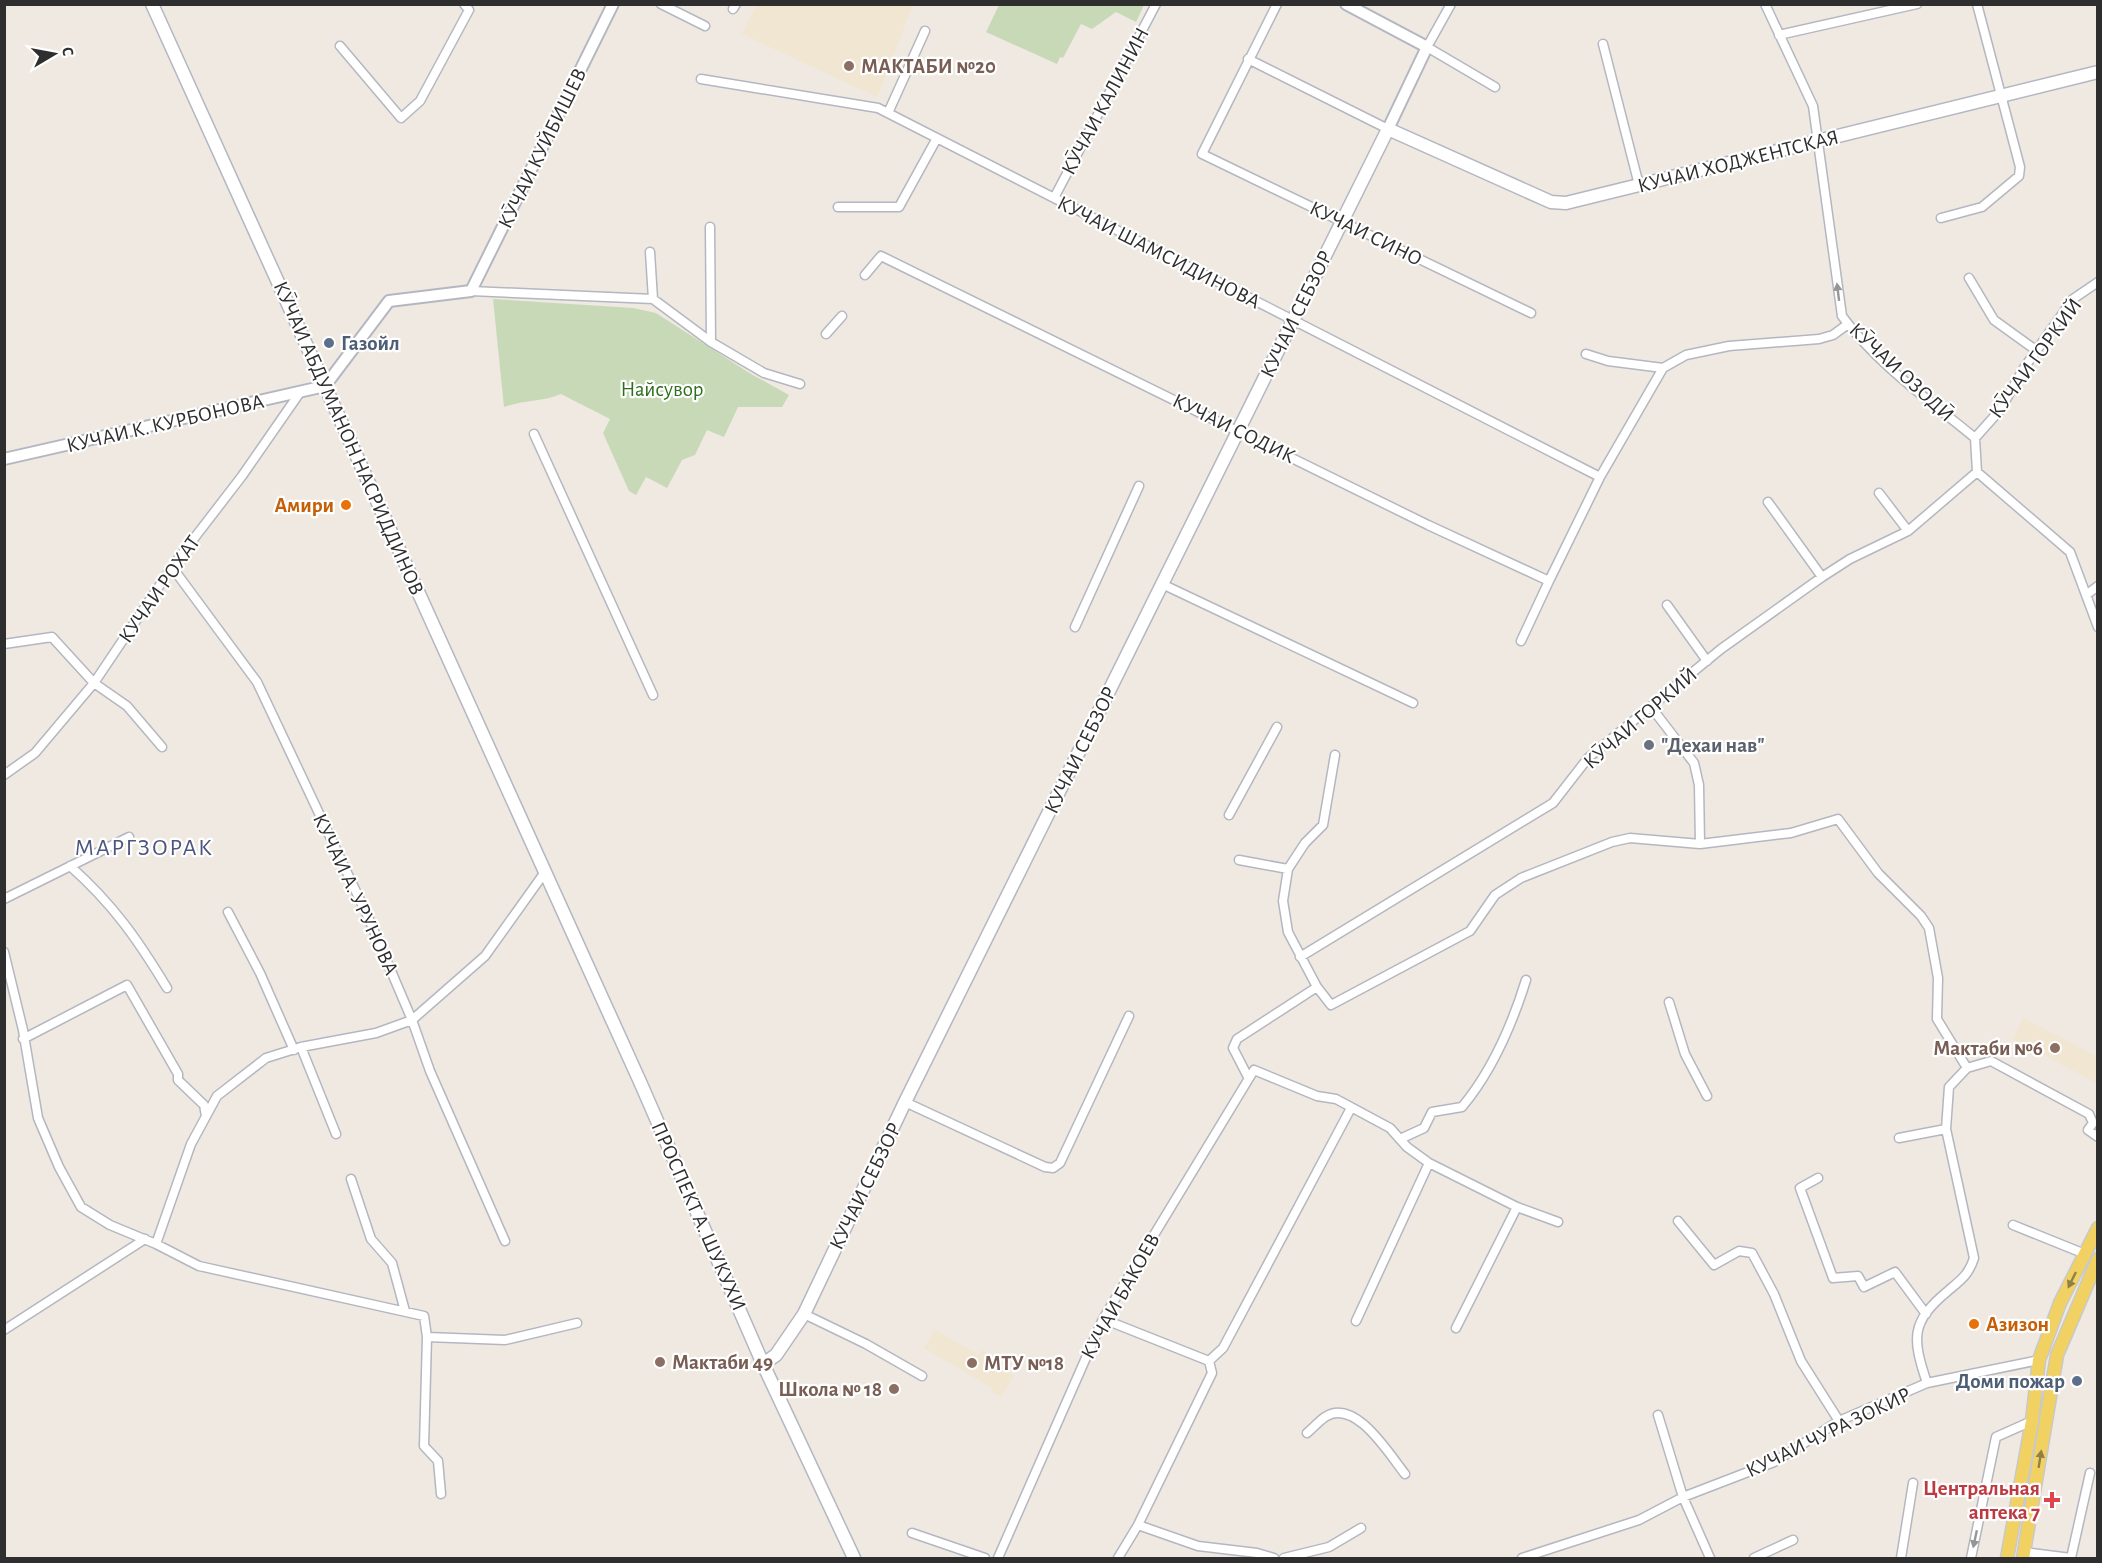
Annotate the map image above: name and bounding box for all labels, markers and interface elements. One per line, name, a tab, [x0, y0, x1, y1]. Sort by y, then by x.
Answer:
north arrow	[24, 24, 84, 84]
street label: КӮЧАИ КАЛИНИН	[1057, 24, 1153, 178]
text: С	[59, 46, 76, 57]
place label: МАКТАБИ №20	[861, 56, 996, 77]
marker: МАКТАБИ №20	[842, 59, 856, 73]
street label: КӮЧАИ КУЙБИШЕВ	[494, 64, 590, 232]
street label: КУЧАИ ХОДЖЕНТСКАЯ	[1635, 126, 1841, 197]
street label: КУЧАИ ШАМСИДИНОВА	[1054, 192, 1263, 313]
street label: КУЧАИ СИНО	[1306, 197, 1425, 270]
street label: КУЧАИ СЕБЗОР	[1257, 248, 1336, 381]
street label: КӮЧАИ АБДУМАНОН НАСРИДДИНОВ	[270, 278, 428, 598]
one-way arrow	[1834, 282, 1843, 301]
street label: КӮЧАИ ГОРКИЙ	[1984, 294, 2086, 422]
street label: КӮЧАИ ОЗОДӢ	[1845, 318, 1959, 426]
place label: Газойл	[341, 333, 400, 354]
marker: Газойл	[322, 336, 336, 350]
park label: Найсувор	[620, 379, 704, 400]
street label: КУЧАИ СОДИК	[1169, 390, 1298, 467]
street label: КУЧАИ К. КУРБОНОВА	[64, 391, 266, 456]
place label: Амири	[274, 495, 334, 516]
marker: Амири	[339, 498, 353, 512]
street label: КУЧАИ РОХАТ	[115, 532, 204, 647]
street label: КӮЧАИ ГОРКИЙ	[1579, 663, 1701, 773]
street label: КУЧАИ СЕБЗОР	[1041, 684, 1120, 817]
place label: "Дехаи нав"	[1661, 735, 1765, 756]
marker: "Дехаи нав"	[1642, 738, 1656, 752]
street label: КУЧАИ А. УРУНОВА	[309, 810, 402, 978]
district label: МАРГЗОРАК	[74, 836, 214, 860]
place label: Мактаби №6	[1933, 1038, 2043, 1059]
marker: Мактаби №6	[2048, 1041, 2062, 1055]
street label: ПРОСПЕКТ А. ШУКУХИ	[647, 1119, 750, 1314]
street label: КУЧАИ СЕБЗОР	[826, 1120, 905, 1253]
street label: КУЧАИ БАКОЕВ	[1077, 1230, 1164, 1363]
one-way arrow	[2067, 1272, 2076, 1289]
place label: Азизон	[1986, 1314, 2049, 1335]
marker: Азизон	[1967, 1317, 1981, 1331]
place label: Мактаби 49	[672, 1352, 773, 1373]
place label: МТУ №18	[984, 1353, 1064, 1374]
marker: Мактаби 49	[653, 1355, 667, 1369]
marker: МТУ №18	[965, 1356, 979, 1370]
place label: Доми пожар	[1956, 1371, 2065, 1392]
marker: Доми пожар	[2070, 1374, 2084, 1388]
place label: Школа № 18	[778, 1379, 882, 1400]
marker: Школа № 18	[887, 1382, 901, 1396]
street label: КУЧАИ ЧУРА ЗОКИР	[1742, 1383, 1914, 1481]
one-way arrow	[2035, 1450, 2044, 1469]
place label: Центральная аптека 7	[1923, 1478, 2040, 1523]
marker: Центральная аптека 7	[2045, 1493, 2059, 1507]
one-way arrow	[1970, 1530, 1979, 1549]

